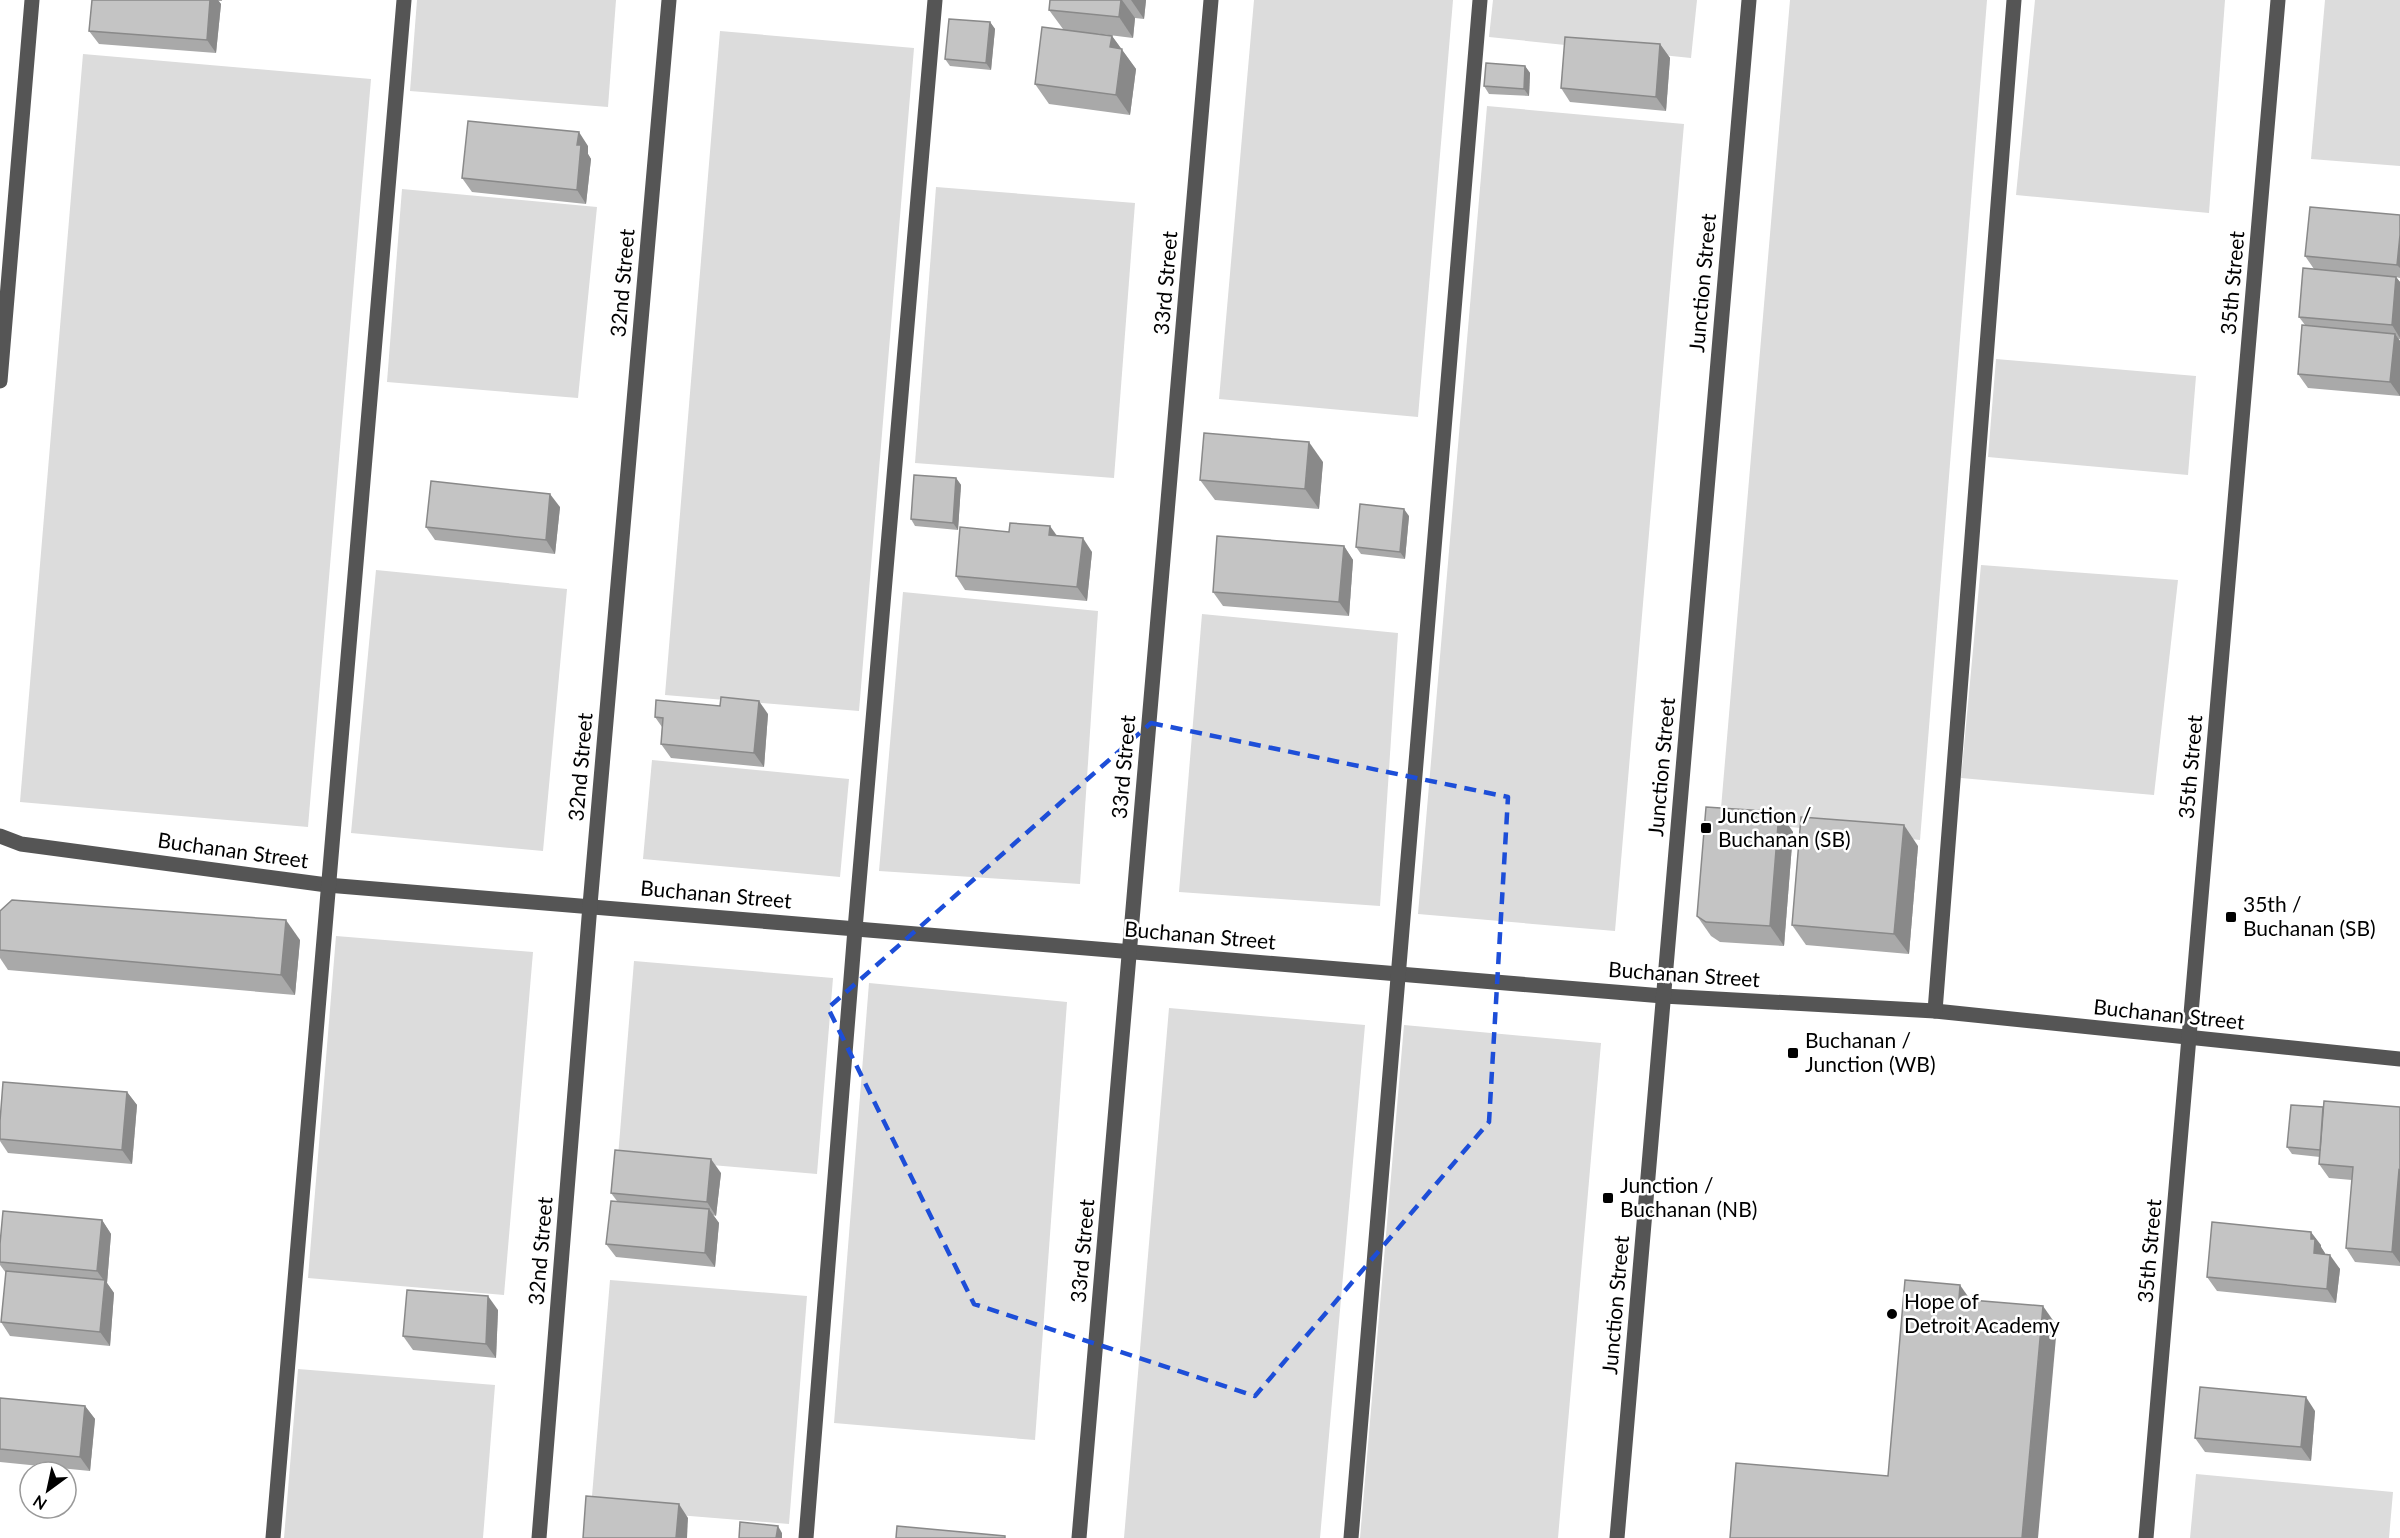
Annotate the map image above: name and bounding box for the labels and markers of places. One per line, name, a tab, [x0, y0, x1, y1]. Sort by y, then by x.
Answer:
place label: Junction / Buchanan (SB)	[1718, 802, 1851, 851]
marker: Junction / Buchanan (SB)	[1699, 821, 1713, 835]
place label: 35th / Buchanan (SB)	[2243, 891, 2376, 940]
marker: 35th / Buchanan (SB)	[2224, 910, 2238, 924]
place label: Buchanan / Junction (WB)	[1805, 1027, 1936, 1076]
marker: Buchanan / Junction (WB)	[1786, 1046, 1800, 1060]
place label: Junction / Buchanan (NB)	[1620, 1172, 1757, 1221]
marker: Junction / Buchanan (NB)	[1601, 1191, 1615, 1205]
place label: Hope of Detroit Academy	[1904, 1288, 2060, 1337]
marker: Hope of Detroit Academy	[1885, 1307, 1899, 1321]

